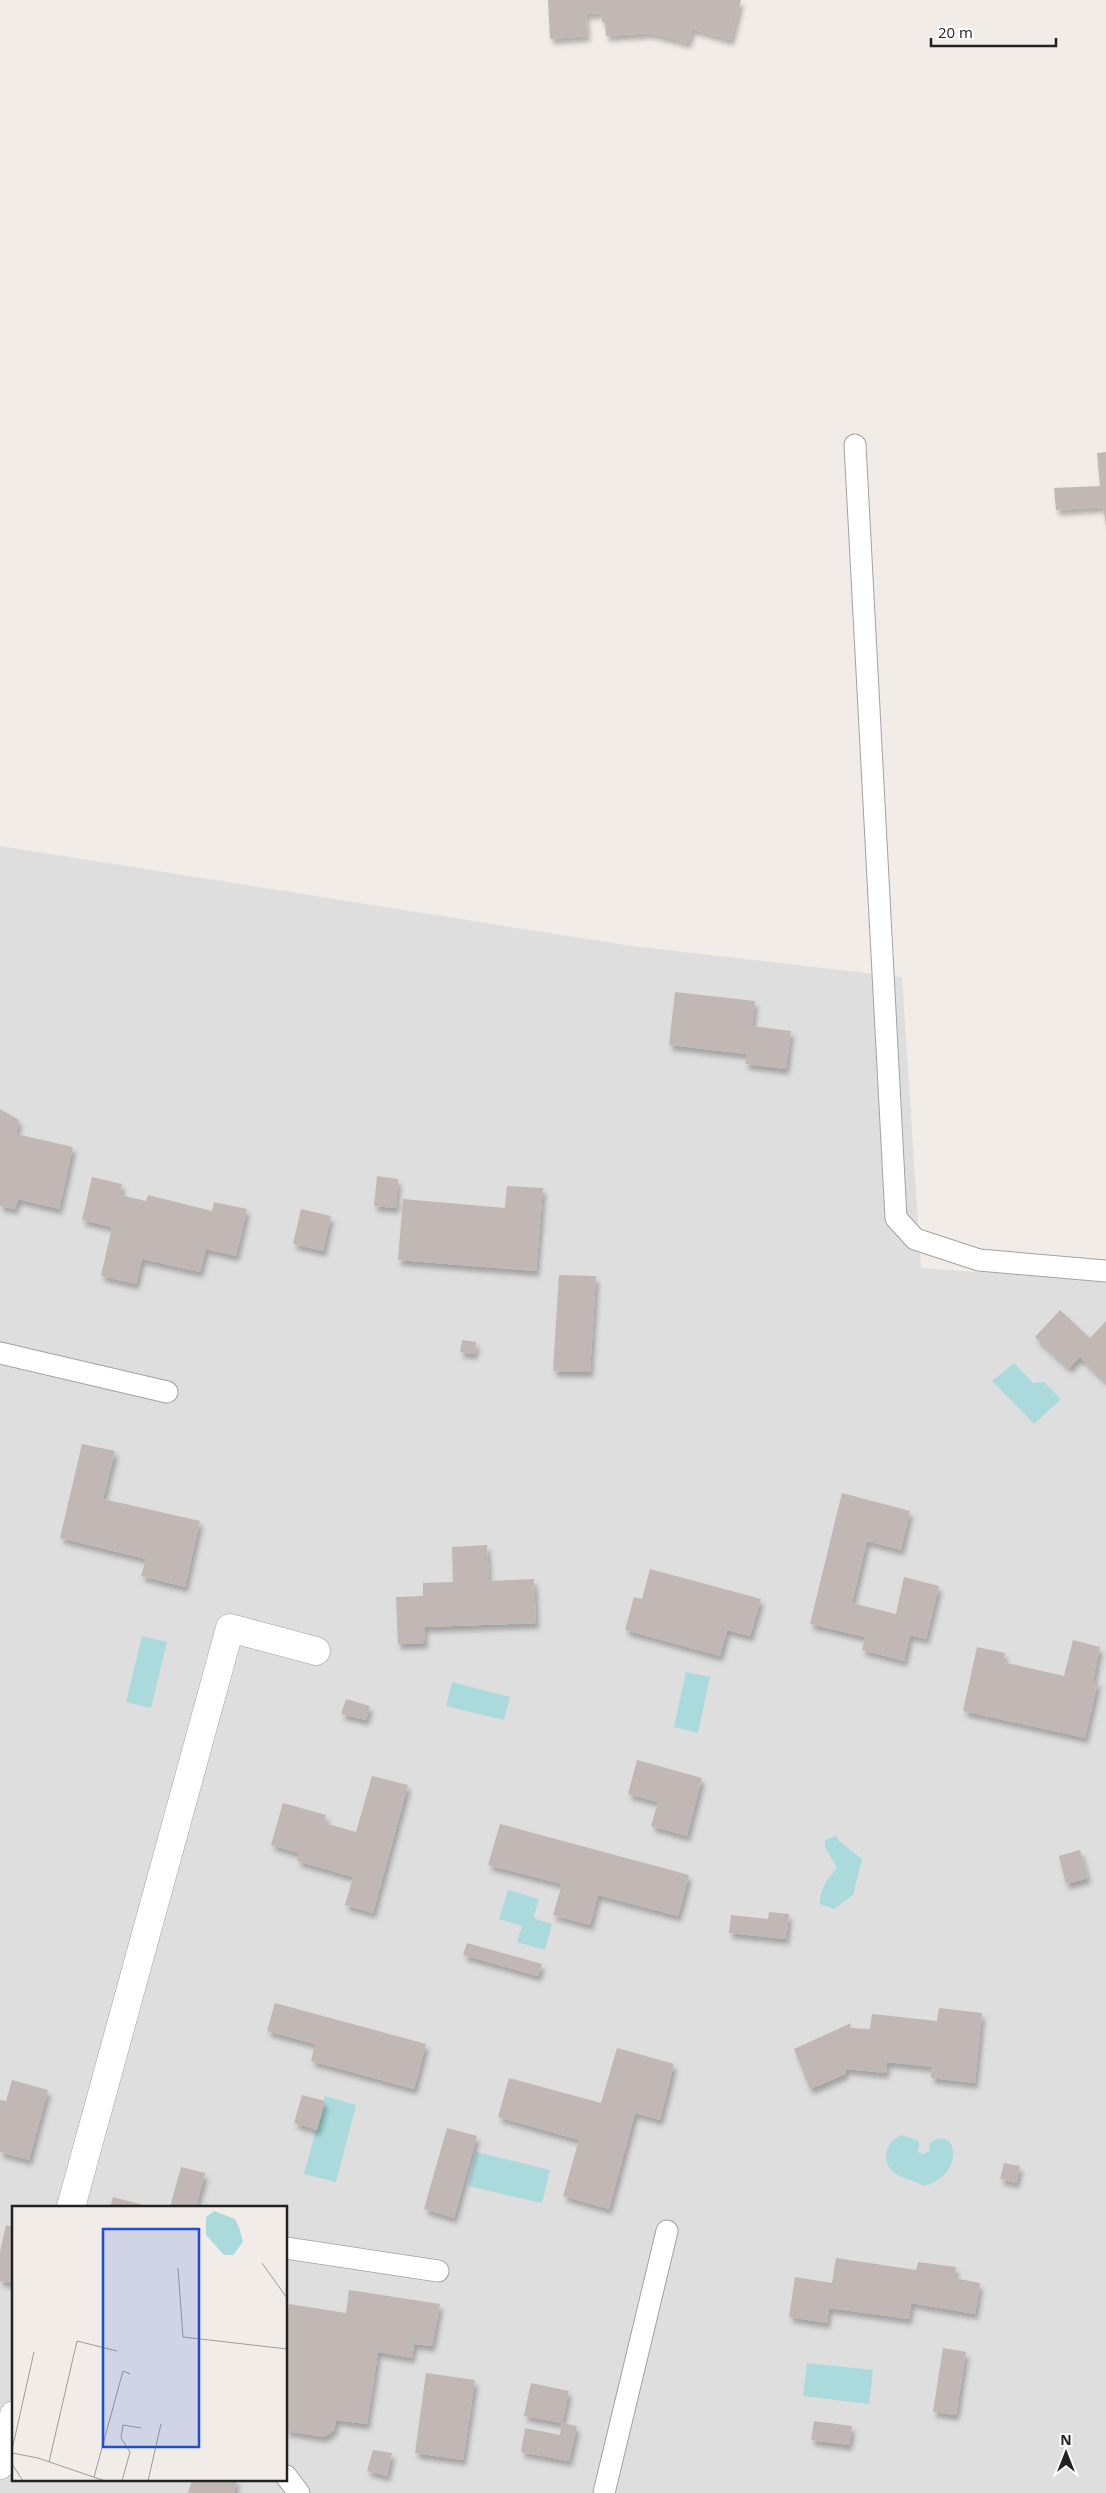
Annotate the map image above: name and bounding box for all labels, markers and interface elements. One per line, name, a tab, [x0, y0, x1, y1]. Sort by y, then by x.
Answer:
scale bar	[931, 15, 1056, 47]
text: 20 m	[938, 22, 973, 42]
inset map	[12, 2206, 288, 2480]
north arrow	[1041, 2428, 1091, 2478]
text: N	[1060, 2430, 1072, 2449]

